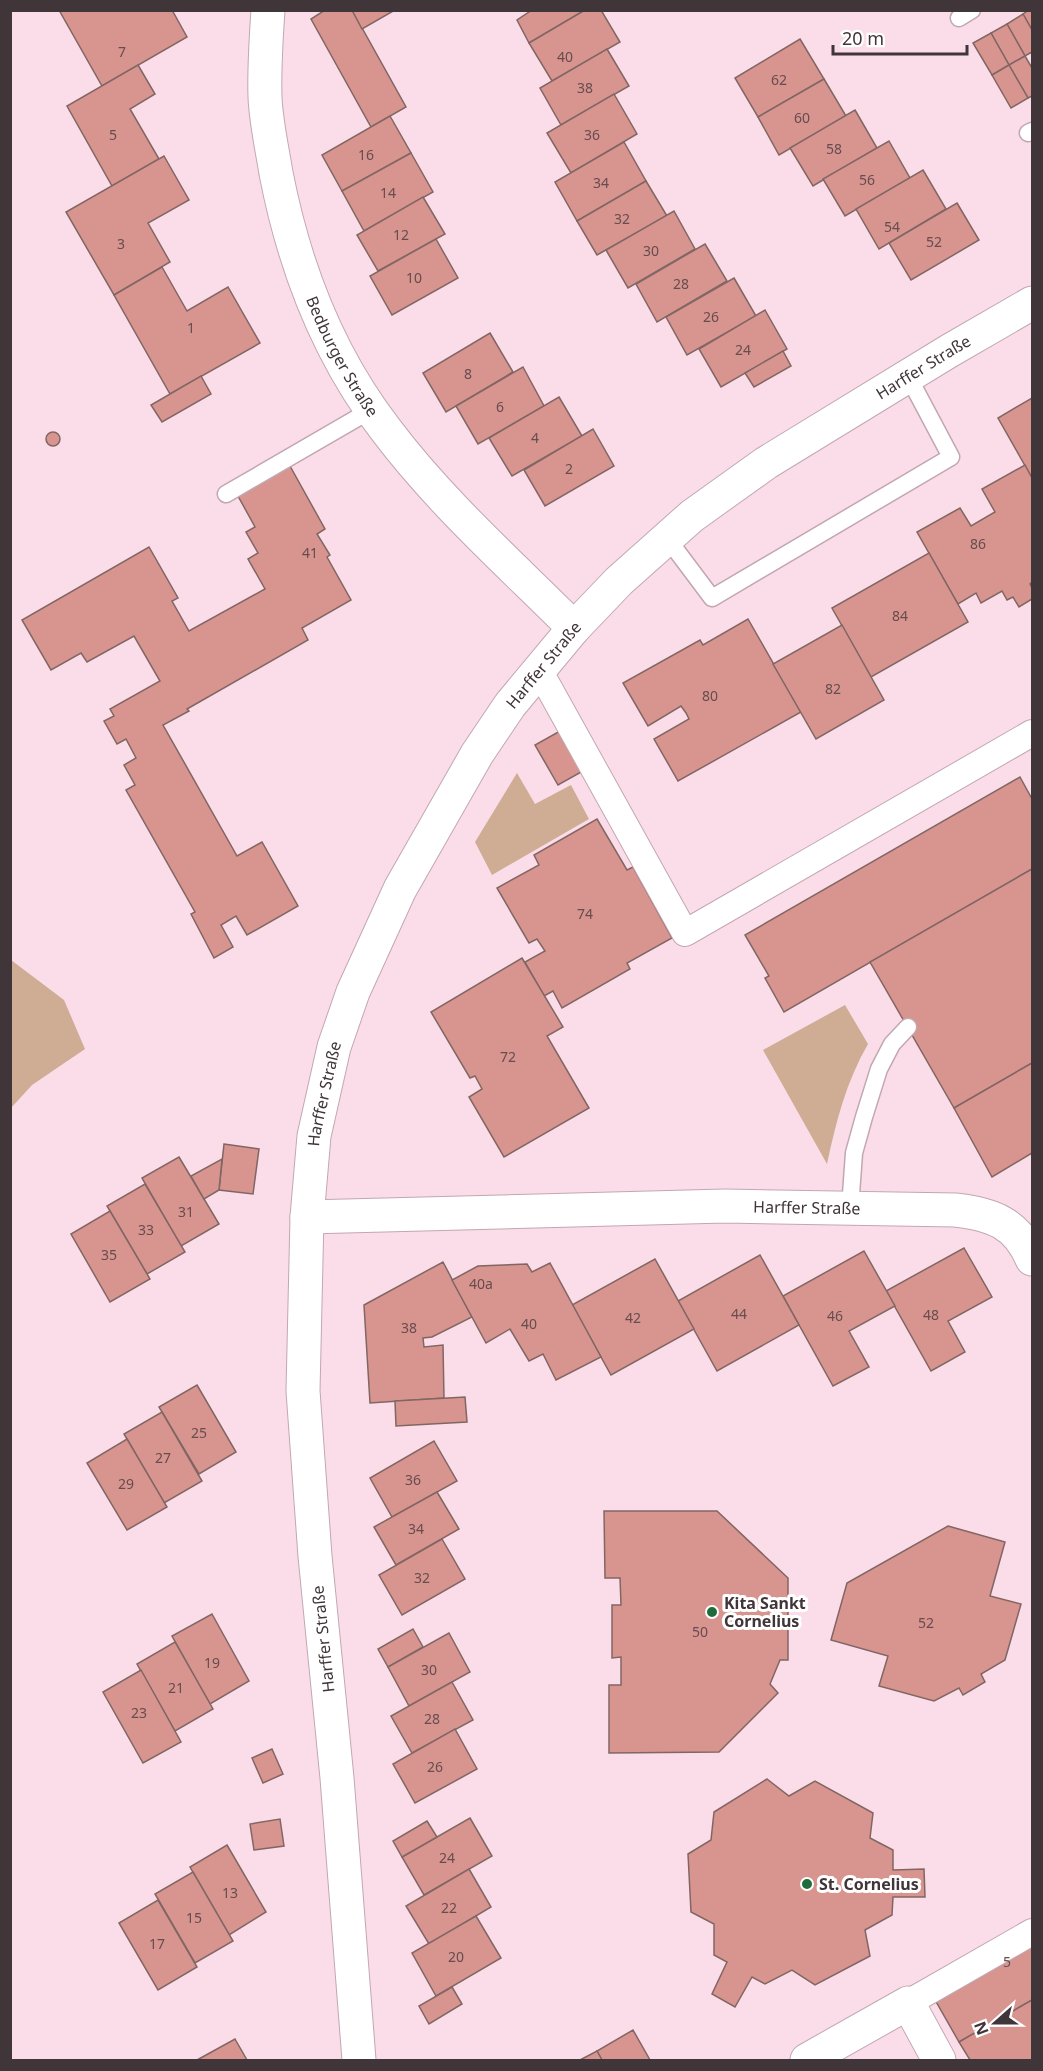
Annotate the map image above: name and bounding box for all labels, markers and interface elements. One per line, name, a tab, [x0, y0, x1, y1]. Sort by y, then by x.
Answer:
scale bar	[833, 18, 966, 56]
text: 20 m	[842, 26, 884, 50]
house number: 7	[118, 42, 126, 61]
house number: 40	[557, 47, 573, 66]
house number: 62	[771, 70, 787, 89]
house number: 38	[577, 78, 593, 97]
house number: 60	[794, 108, 810, 127]
house number: 5	[109, 125, 117, 144]
house number: 36	[584, 125, 600, 144]
house number: 58	[826, 139, 842, 158]
house number: 16	[358, 145, 374, 164]
house number: 56	[859, 170, 875, 189]
house number: 34	[593, 173, 609, 192]
house number: 14	[380, 183, 396, 202]
house number: 32	[614, 209, 630, 228]
house number: 54	[884, 217, 900, 236]
house number: 12	[393, 225, 409, 244]
house number: 52	[926, 232, 942, 251]
house number: 3	[117, 234, 125, 253]
house number: 30	[643, 241, 659, 260]
house number: 10	[406, 268, 422, 287]
house number: 28	[673, 274, 689, 293]
street label: Bedburger Straße	[301, 293, 384, 421]
house number: 26	[703, 307, 719, 326]
house number: 1	[187, 318, 195, 337]
street label: Harffer Straße	[872, 330, 975, 404]
house number: 24	[735, 340, 751, 359]
house number: 8	[464, 364, 472, 383]
house number: 6	[496, 397, 504, 416]
house number: 4	[531, 428, 539, 447]
house number: 2	[565, 459, 573, 478]
house number: 86	[970, 534, 986, 553]
house number: 41	[302, 543, 318, 562]
house number: 84	[892, 606, 908, 625]
street label: Harffer Straße	[501, 616, 586, 713]
house number: 82	[825, 679, 841, 698]
house number: 80	[702, 686, 718, 705]
house number: 74	[577, 904, 593, 923]
street label: Harffer Straße	[302, 1038, 346, 1147]
house number: 72	[500, 1047, 516, 1066]
street label: Harffer Straße	[753, 1195, 861, 1219]
house number: 31	[178, 1202, 194, 1221]
house number: 33	[138, 1220, 154, 1239]
house number: 35	[101, 1245, 117, 1264]
house number: 40a	[469, 1274, 493, 1293]
house number: 44	[731, 1304, 747, 1323]
house number: 48	[923, 1305, 939, 1324]
house number: 46	[827, 1306, 843, 1325]
house number: 42	[625, 1308, 641, 1327]
house number: 40	[521, 1314, 537, 1333]
house number: 38	[401, 1318, 417, 1337]
house number: 25	[191, 1423, 207, 1442]
house number: 27	[155, 1448, 171, 1467]
house number: 36	[405, 1470, 421, 1489]
house number: 29	[118, 1474, 134, 1493]
house number: 34	[408, 1519, 424, 1538]
house number: 32	[414, 1568, 430, 1587]
street label: Harffer Straße	[306, 1585, 340, 1693]
place label: Kita Sankt Cornelius	[724, 1592, 806, 1632]
marker: Kita Sankt Cornelius	[705, 1605, 719, 1619]
house number: 52	[918, 1613, 934, 1632]
house number: 50	[692, 1622, 708, 1641]
house number: 19	[204, 1653, 220, 1672]
house number: 30	[421, 1660, 437, 1679]
house number: 21	[168, 1678, 184, 1697]
house number: 23	[131, 1703, 147, 1722]
house number: 28	[424, 1709, 440, 1728]
house number: 26	[427, 1757, 443, 1776]
house number: 24	[439, 1848, 455, 1867]
place label: St. Cornelius	[819, 1873, 919, 1895]
marker: St. Cornelius	[800, 1877, 814, 1891]
house number: 13	[222, 1883, 238, 1902]
house number: 22	[441, 1898, 457, 1917]
house number: 15	[186, 1908, 202, 1927]
house number: 17	[149, 1934, 165, 1953]
house number: 20	[448, 1947, 464, 1966]
house number: 5	[1003, 1952, 1011, 1971]
north arrow	[965, 1993, 1025, 2053]
text: N	[968, 2018, 994, 2038]

